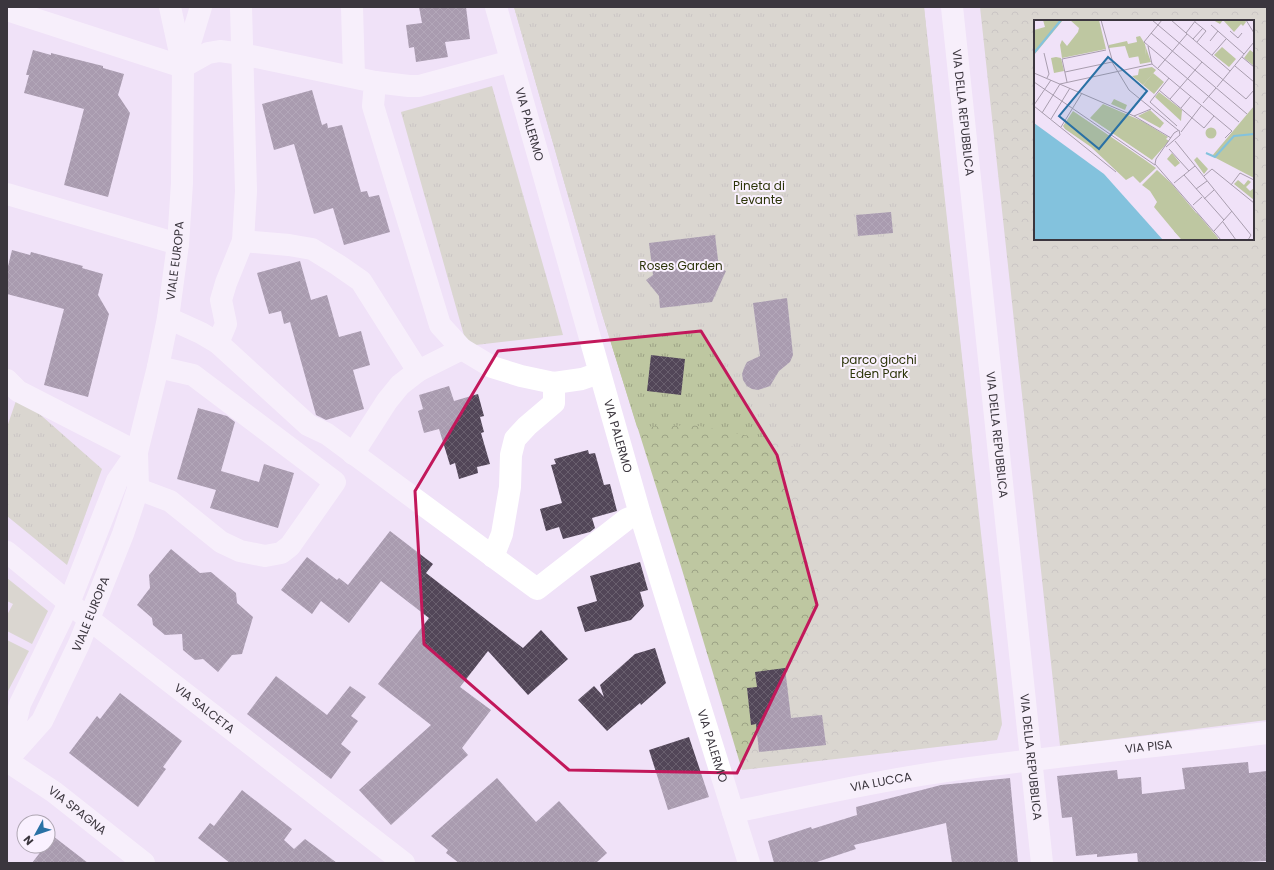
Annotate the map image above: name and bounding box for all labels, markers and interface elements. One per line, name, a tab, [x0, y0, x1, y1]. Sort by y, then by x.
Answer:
inset map	[1034, 20, 1254, 240]
street label: VIA DELLA REPUBBLICA	[948, 48, 979, 177]
street label: VIA PALERMO	[511, 85, 548, 163]
park label: Pineta di Levante	[733, 177, 785, 208]
street label: VIALE EUROPA	[161, 221, 187, 301]
park label: Roses Garden	[639, 257, 723, 274]
park label: parco giochi Eden Park	[841, 351, 917, 382]
street label: VIA DELLA REPUBBLICA	[982, 370, 1013, 499]
street label: VIA PALERMO	[600, 397, 637, 475]
street label: VIALE EUROPA	[68, 574, 113, 654]
street label: VIA SALCETA	[171, 679, 239, 737]
street label: VIA DELLA REPUBBLICA	[1016, 693, 1046, 821]
street label: VIA PALERMO	[693, 707, 732, 784]
street label: VIA PISA	[1124, 735, 1173, 757]
street label: VIA LUCCA	[849, 768, 913, 796]
street label: VIA SPAGNA	[45, 781, 111, 838]
north arrow	[16, 814, 56, 854]
text: N	[20, 832, 37, 849]

